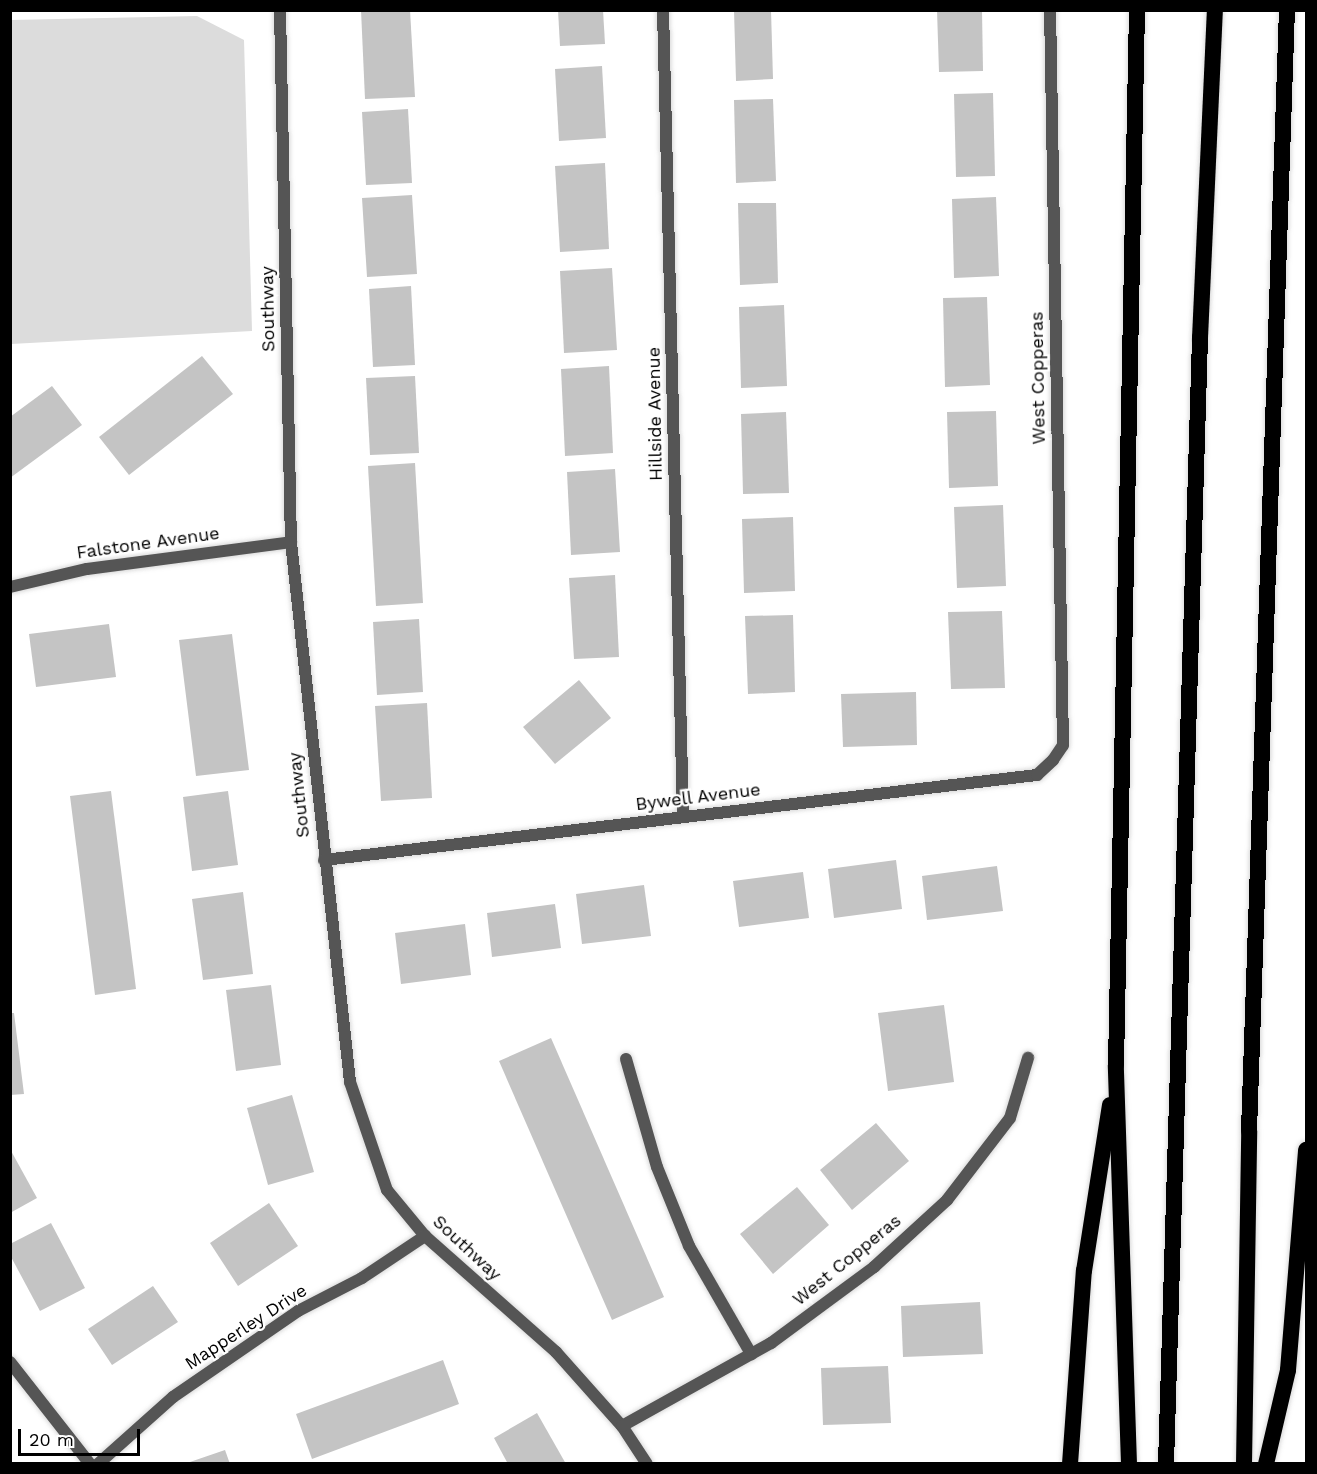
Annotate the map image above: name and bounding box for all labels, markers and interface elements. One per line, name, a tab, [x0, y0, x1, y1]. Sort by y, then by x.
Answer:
street label: Southway	[256, 266, 280, 352]
street label: West Copperas	[1026, 311, 1050, 445]
street label: Hillside Avenue	[643, 346, 667, 482]
street label: Falstone Avenue	[75, 522, 221, 564]
street label: Southway	[284, 751, 314, 839]
street label: Bywell Avenue	[634, 779, 762, 815]
street label: West Copperas	[788, 1210, 906, 1310]
street label: Southway	[428, 1211, 506, 1285]
street label: Mapperley Drive	[181, 1279, 311, 1375]
scale bar	[21, 1417, 142, 1455]
text: 20 m	[29, 1429, 74, 1450]

